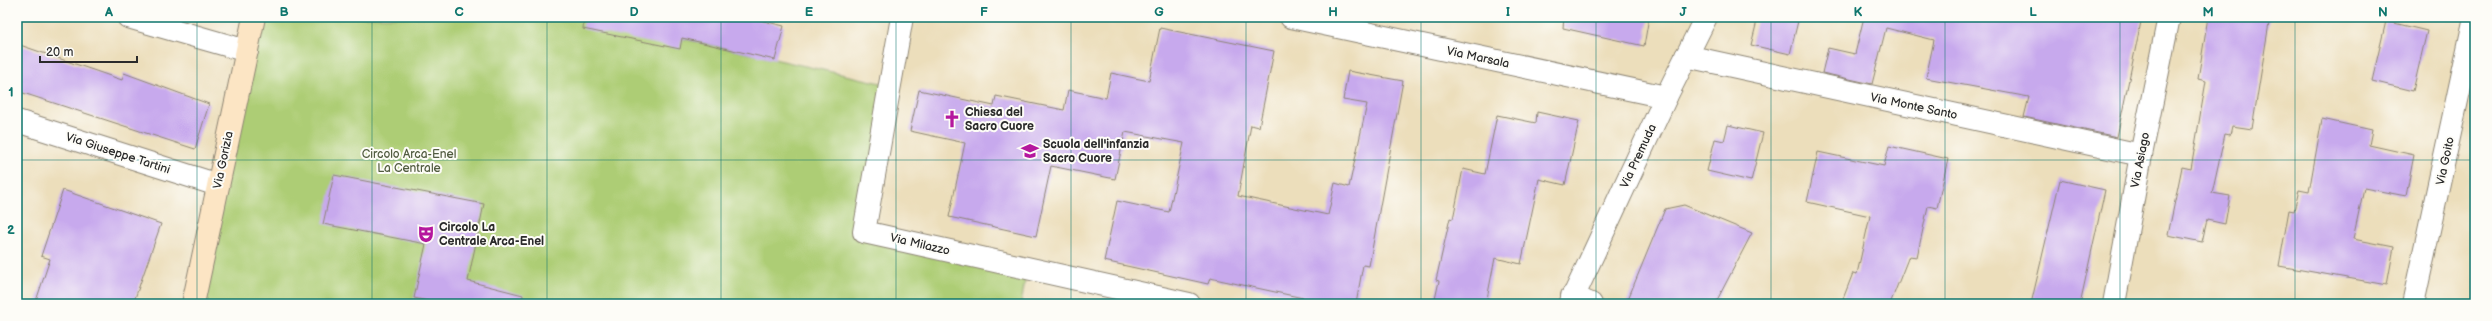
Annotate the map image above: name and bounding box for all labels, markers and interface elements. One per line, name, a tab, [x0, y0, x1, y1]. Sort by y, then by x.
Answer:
text: A	[104, 4, 113, 20]
text: B	[279, 4, 289, 20]
text: C	[454, 4, 464, 20]
text: D	[629, 4, 639, 20]
text: E	[805, 4, 814, 20]
text: F	[980, 4, 988, 20]
text: G	[1154, 4, 1164, 20]
text: H	[1328, 4, 1338, 20]
text: I	[1506, 4, 1510, 20]
text: J	[1679, 4, 1687, 20]
text: K	[1854, 4, 1863, 20]
text: L	[2029, 4, 2037, 20]
text: M	[2202, 4, 2214, 20]
text: N	[2378, 4, 2388, 20]
scale bar	[40, 38, 137, 64]
street label: Via Marsala	[1445, 44, 1511, 72]
text: 20 m	[46, 45, 73, 60]
text: 1	[8, 84, 14, 100]
street label: Via Monte Santo	[1869, 90, 1959, 123]
place label: Chiesa del Sacro Cuore	[965, 105, 1034, 134]
church icon: Chiesa del Sacro Cuore	[942, 109, 962, 129]
street label: Via Premuda	[1617, 121, 1660, 191]
street label: Via Giuseppe Tartini	[64, 130, 172, 178]
street label: Via Gorizia	[210, 130, 237, 190]
street label: Via Asiago	[2128, 131, 2153, 189]
street label: Via Goito	[2433, 135, 2458, 187]
place label: Scuola dell'infanzia Sacro Cuore	[1043, 137, 1149, 166]
school or university icon: Scuola dell'infanzia Sacro Cuore	[1020, 141, 1040, 161]
park label: Circolo Arca-Enel La Centrale	[362, 147, 456, 176]
place label: Circolo La Centrale Arca-Enel	[439, 220, 544, 249]
text: 2	[7, 222, 15, 238]
theatre icon: Circolo La Centrale Arca-Enel	[416, 224, 436, 244]
street label: Via Milazzo	[889, 230, 951, 259]

